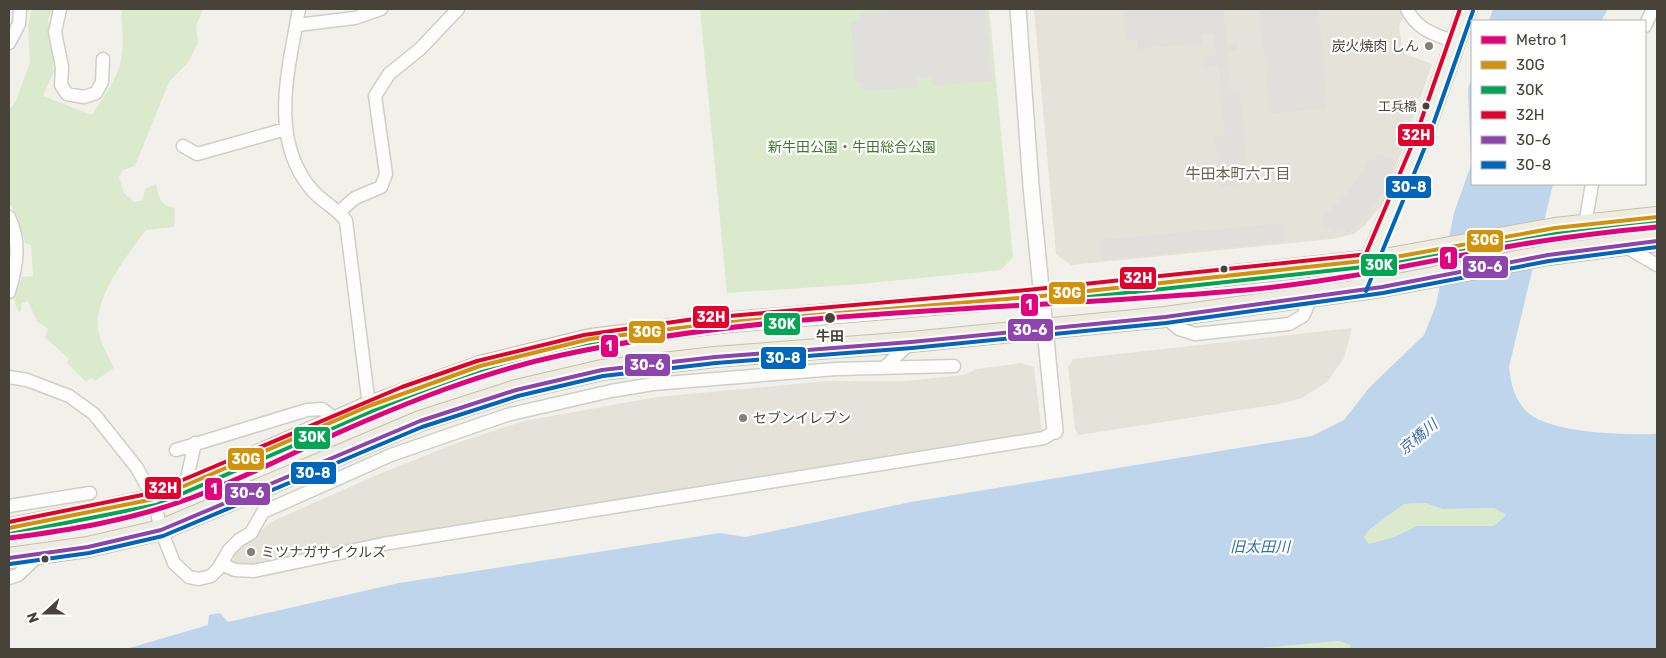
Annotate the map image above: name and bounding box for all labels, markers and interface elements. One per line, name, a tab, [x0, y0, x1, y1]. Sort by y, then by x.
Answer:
legend	[1471, 20, 1646, 185]
text: Metro 1	[1516, 31, 1566, 49]
place label: 炭火焼肉 しん	[1332, 38, 1419, 55]
marker: 炭火焼肉 しん	[1423, 40, 1435, 52]
text: 30G	[1516, 56, 1545, 74]
text: 30K	[1516, 81, 1544, 99]
place label: 工兵橋	[1378, 99, 1417, 114]
marker: 工兵橋	[1421, 101, 1431, 111]
text: 32H	[1516, 106, 1545, 124]
line badge: 32H	[1397, 123, 1435, 147]
text: 32H	[1402, 127, 1430, 144]
text: 30-6	[1516, 131, 1551, 149]
park label: 新牛田公園・牛田総合公園	[768, 139, 936, 156]
text: 30-8	[1516, 156, 1551, 174]
district label: 牛田本町六丁目	[1185, 165, 1291, 183]
line badge: 30-8	[1385, 175, 1432, 199]
text: 30-8	[1392, 179, 1426, 196]
line badge: 30G	[1466, 229, 1504, 253]
text: 30G	[1471, 232, 1499, 249]
line badge: 1	[1439, 246, 1458, 270]
text: 1	[1445, 250, 1452, 267]
line badge: 30K	[1360, 253, 1398, 277]
line badge: 30-6	[1462, 255, 1509, 279]
text: 30K	[1365, 257, 1394, 274]
text: 30-6	[1468, 259, 1502, 276]
unlabelled marker	[1219, 264, 1229, 274]
line badge: 32H	[1119, 266, 1157, 290]
text: 32H	[1124, 270, 1152, 287]
line badge: 30G	[1048, 281, 1086, 305]
text: 30G	[1053, 285, 1081, 302]
line badge: 1	[1020, 293, 1039, 317]
text: 1	[1026, 297, 1033, 314]
line badge: 32H	[692, 305, 730, 329]
text: 32H	[697, 309, 725, 326]
marker: 牛田	[823, 311, 837, 325]
line badge: 30K	[763, 312, 801, 336]
text: 30K	[768, 316, 797, 333]
line badge: 30-6	[1007, 318, 1054, 342]
line badge: 30G	[628, 320, 666, 344]
text: 30-6	[1013, 322, 1047, 339]
text: 30G	[633, 324, 661, 341]
place label: 牛田	[816, 328, 844, 345]
line badge: 1	[600, 334, 619, 358]
text: 1	[606, 338, 613, 355]
line badge: 30-8	[760, 346, 807, 370]
text: 30-8	[766, 350, 800, 367]
line badge: 30-6	[624, 353, 671, 377]
text: 30-6	[630, 357, 664, 374]
place label: セブンイレブン	[753, 410, 851, 427]
marker: セブンイレブン	[737, 412, 749, 424]
water label: 京橋川	[1395, 414, 1443, 458]
line badge: 30K	[293, 426, 331, 450]
text: 30K	[298, 429, 327, 446]
line badge: 30G	[227, 447, 265, 471]
text: 30G	[232, 451, 260, 468]
line badge: 30-8	[290, 461, 337, 485]
text: 30-8	[296, 465, 330, 482]
line badge: 32H	[144, 476, 182, 500]
line badge: 1	[204, 477, 223, 501]
text: 32H	[149, 480, 177, 497]
text: 1	[211, 481, 218, 498]
line badge: 30-6	[224, 482, 271, 506]
text: 30-6	[230, 485, 264, 502]
water label: 旧太田川	[1230, 538, 1292, 556]
place label: ミツナガサイクルズ	[261, 544, 386, 561]
marker: ミツナガサイクルズ	[245, 546, 257, 558]
unlabelled marker	[40, 554, 50, 564]
north arrow	[20, 588, 70, 638]
text: N	[24, 610, 43, 625]

